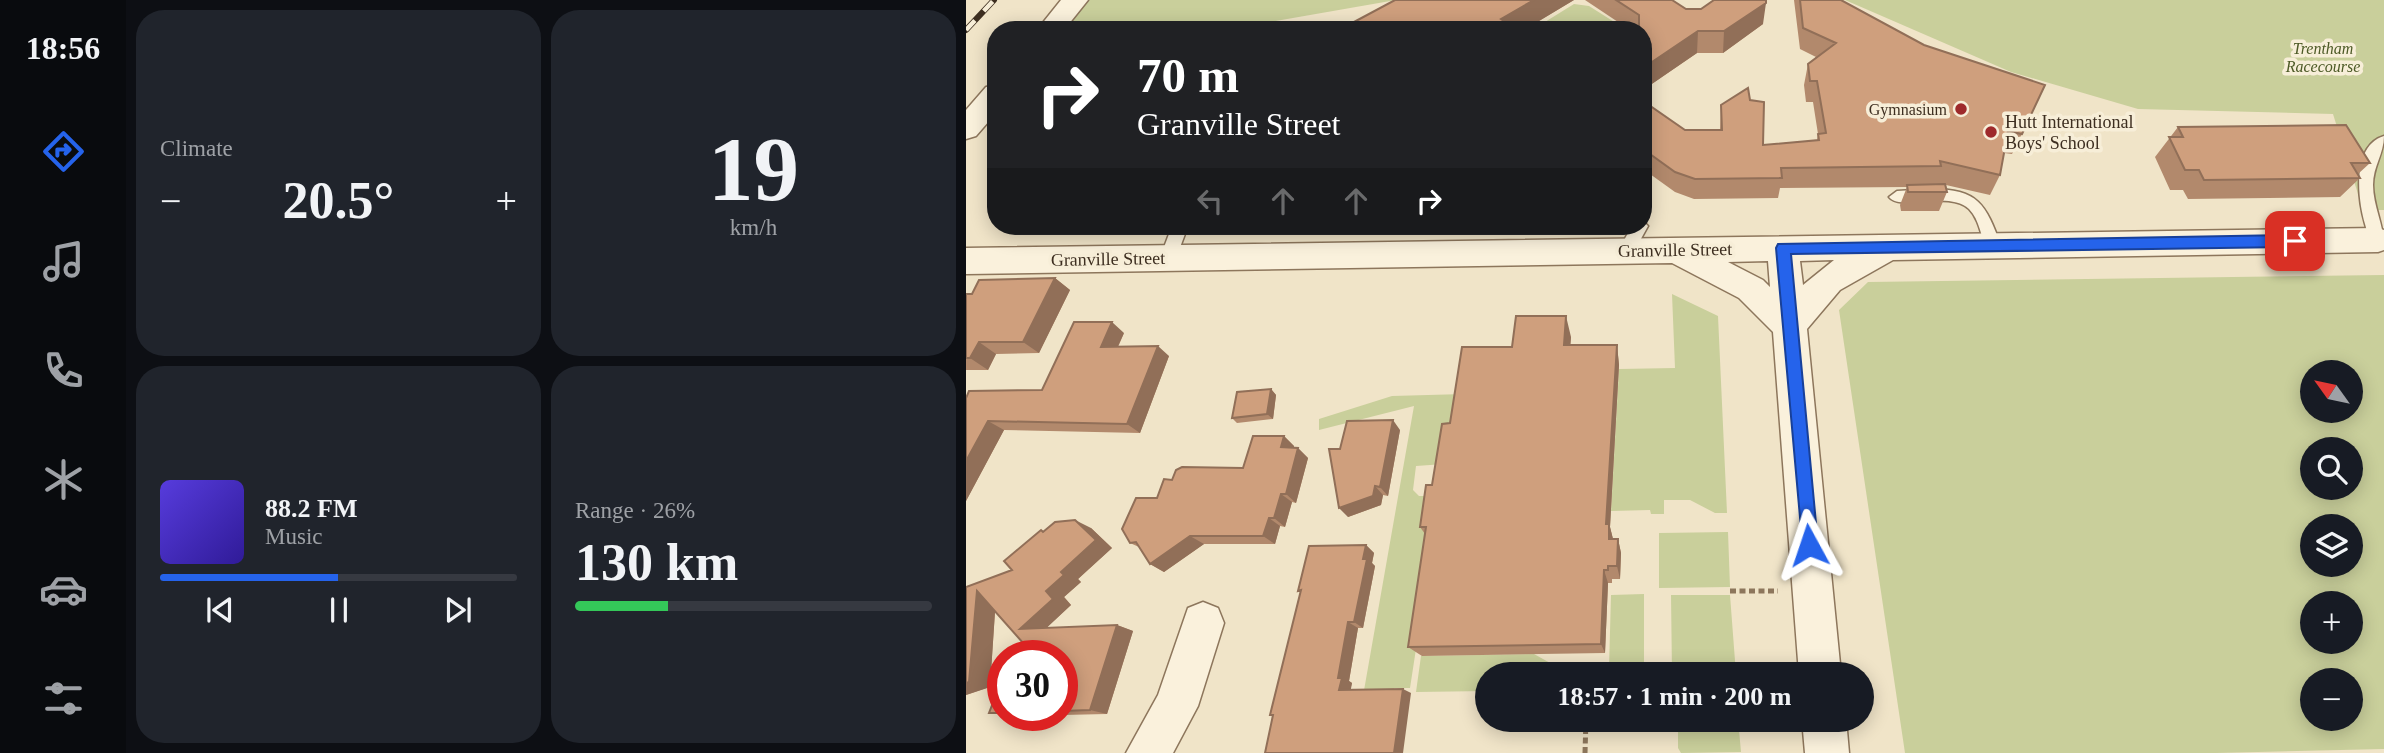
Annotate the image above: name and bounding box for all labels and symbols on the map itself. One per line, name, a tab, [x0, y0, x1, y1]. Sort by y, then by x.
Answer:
park label: Trentham Racecourse	[2285, 40, 2360, 75]
place label: Gymnasium	[1869, 101, 1948, 119]
marker: Gymnasium	[1953, 101, 1969, 117]
place label: Hutt International Boys' School	[2005, 112, 2133, 153]
marker: Hutt International Boys' School	[1983, 124, 1999, 140]
pin	[2265, 211, 2325, 271]
street label: Granville Street	[1618, 239, 1732, 261]
street label: Granville Street	[1051, 248, 1165, 270]
north arrow	[2300, 360, 2362, 424]
position arrow	[1772, 508, 1846, 582]
speed limit sign: 30	[987, 640, 1078, 731]

